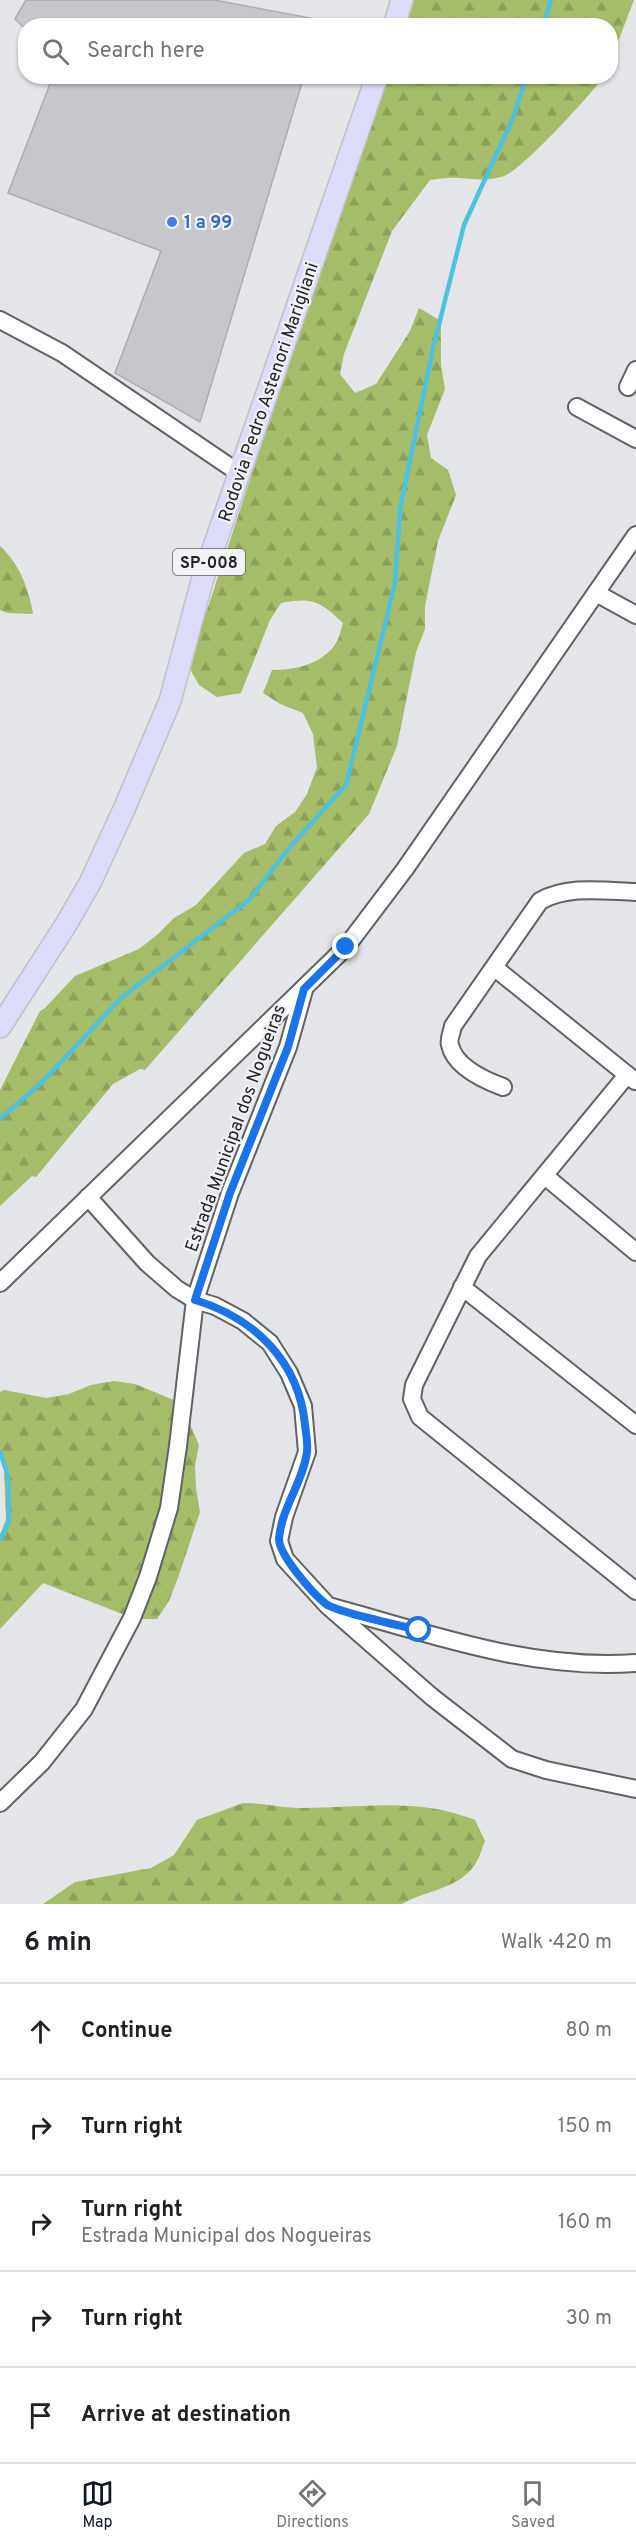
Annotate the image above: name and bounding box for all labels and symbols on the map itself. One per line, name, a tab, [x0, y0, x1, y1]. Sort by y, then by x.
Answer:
place label: 1 a 99	[184, 212, 232, 235]
marker: 1 a 99	[165, 215, 179, 229]
street label: Rodovia Pedro Astenori Marigliani	[214, 260, 325, 525]
road number: SP-008	[173, 549, 245, 575]
route end	[332, 933, 358, 959]
street label: Estrada Municipal dos Nogueiras	[181, 1002, 292, 1255]
route start	[405, 1616, 431, 1642]

